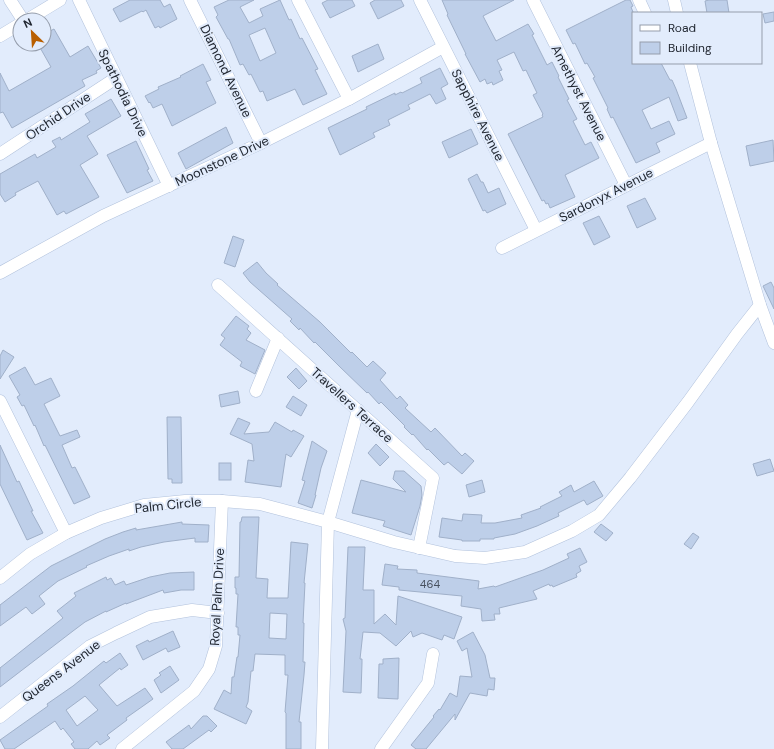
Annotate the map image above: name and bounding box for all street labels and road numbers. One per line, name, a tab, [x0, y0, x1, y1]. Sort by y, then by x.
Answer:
street label: Diamond Avenue	[196, 22, 256, 120]
street label: Amethyst Avenue	[547, 42, 611, 144]
street label: Spathodia Drive	[94, 46, 152, 140]
street label: Sapphire Avenue	[447, 66, 509, 164]
street label: Orchid Drive	[22, 88, 94, 144]
street label: Moonstone Drive	[172, 132, 272, 190]
street label: Sardonyx Avenue	[556, 164, 656, 226]
street label: Travellers Terrace	[307, 364, 397, 446]
street label: Palm Circle	[134, 493, 202, 517]
street label: Royal Palm Drive	[206, 548, 228, 646]
street label: Queens Avenue	[18, 636, 104, 706]

